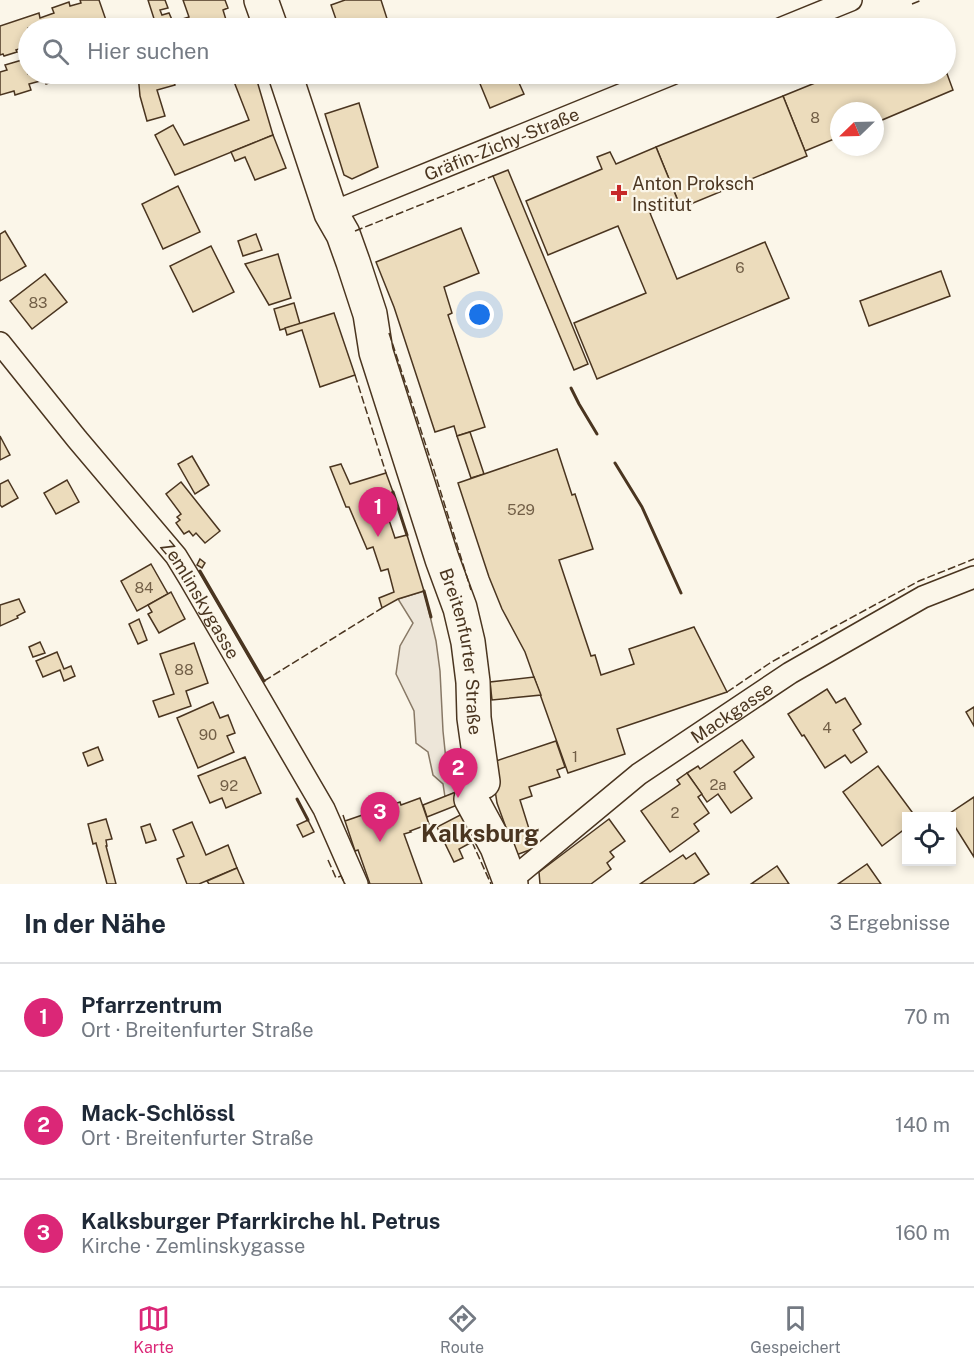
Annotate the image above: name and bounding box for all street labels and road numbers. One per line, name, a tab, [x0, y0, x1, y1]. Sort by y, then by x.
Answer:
street label: Gräfin-Zichy-Straße	[421, 103, 582, 184]
street label: Zemlinskygasse	[156, 536, 245, 662]
street label: Breitenfurter Straße	[436, 565, 487, 736]
street label: Mackgasse	[686, 677, 777, 747]

